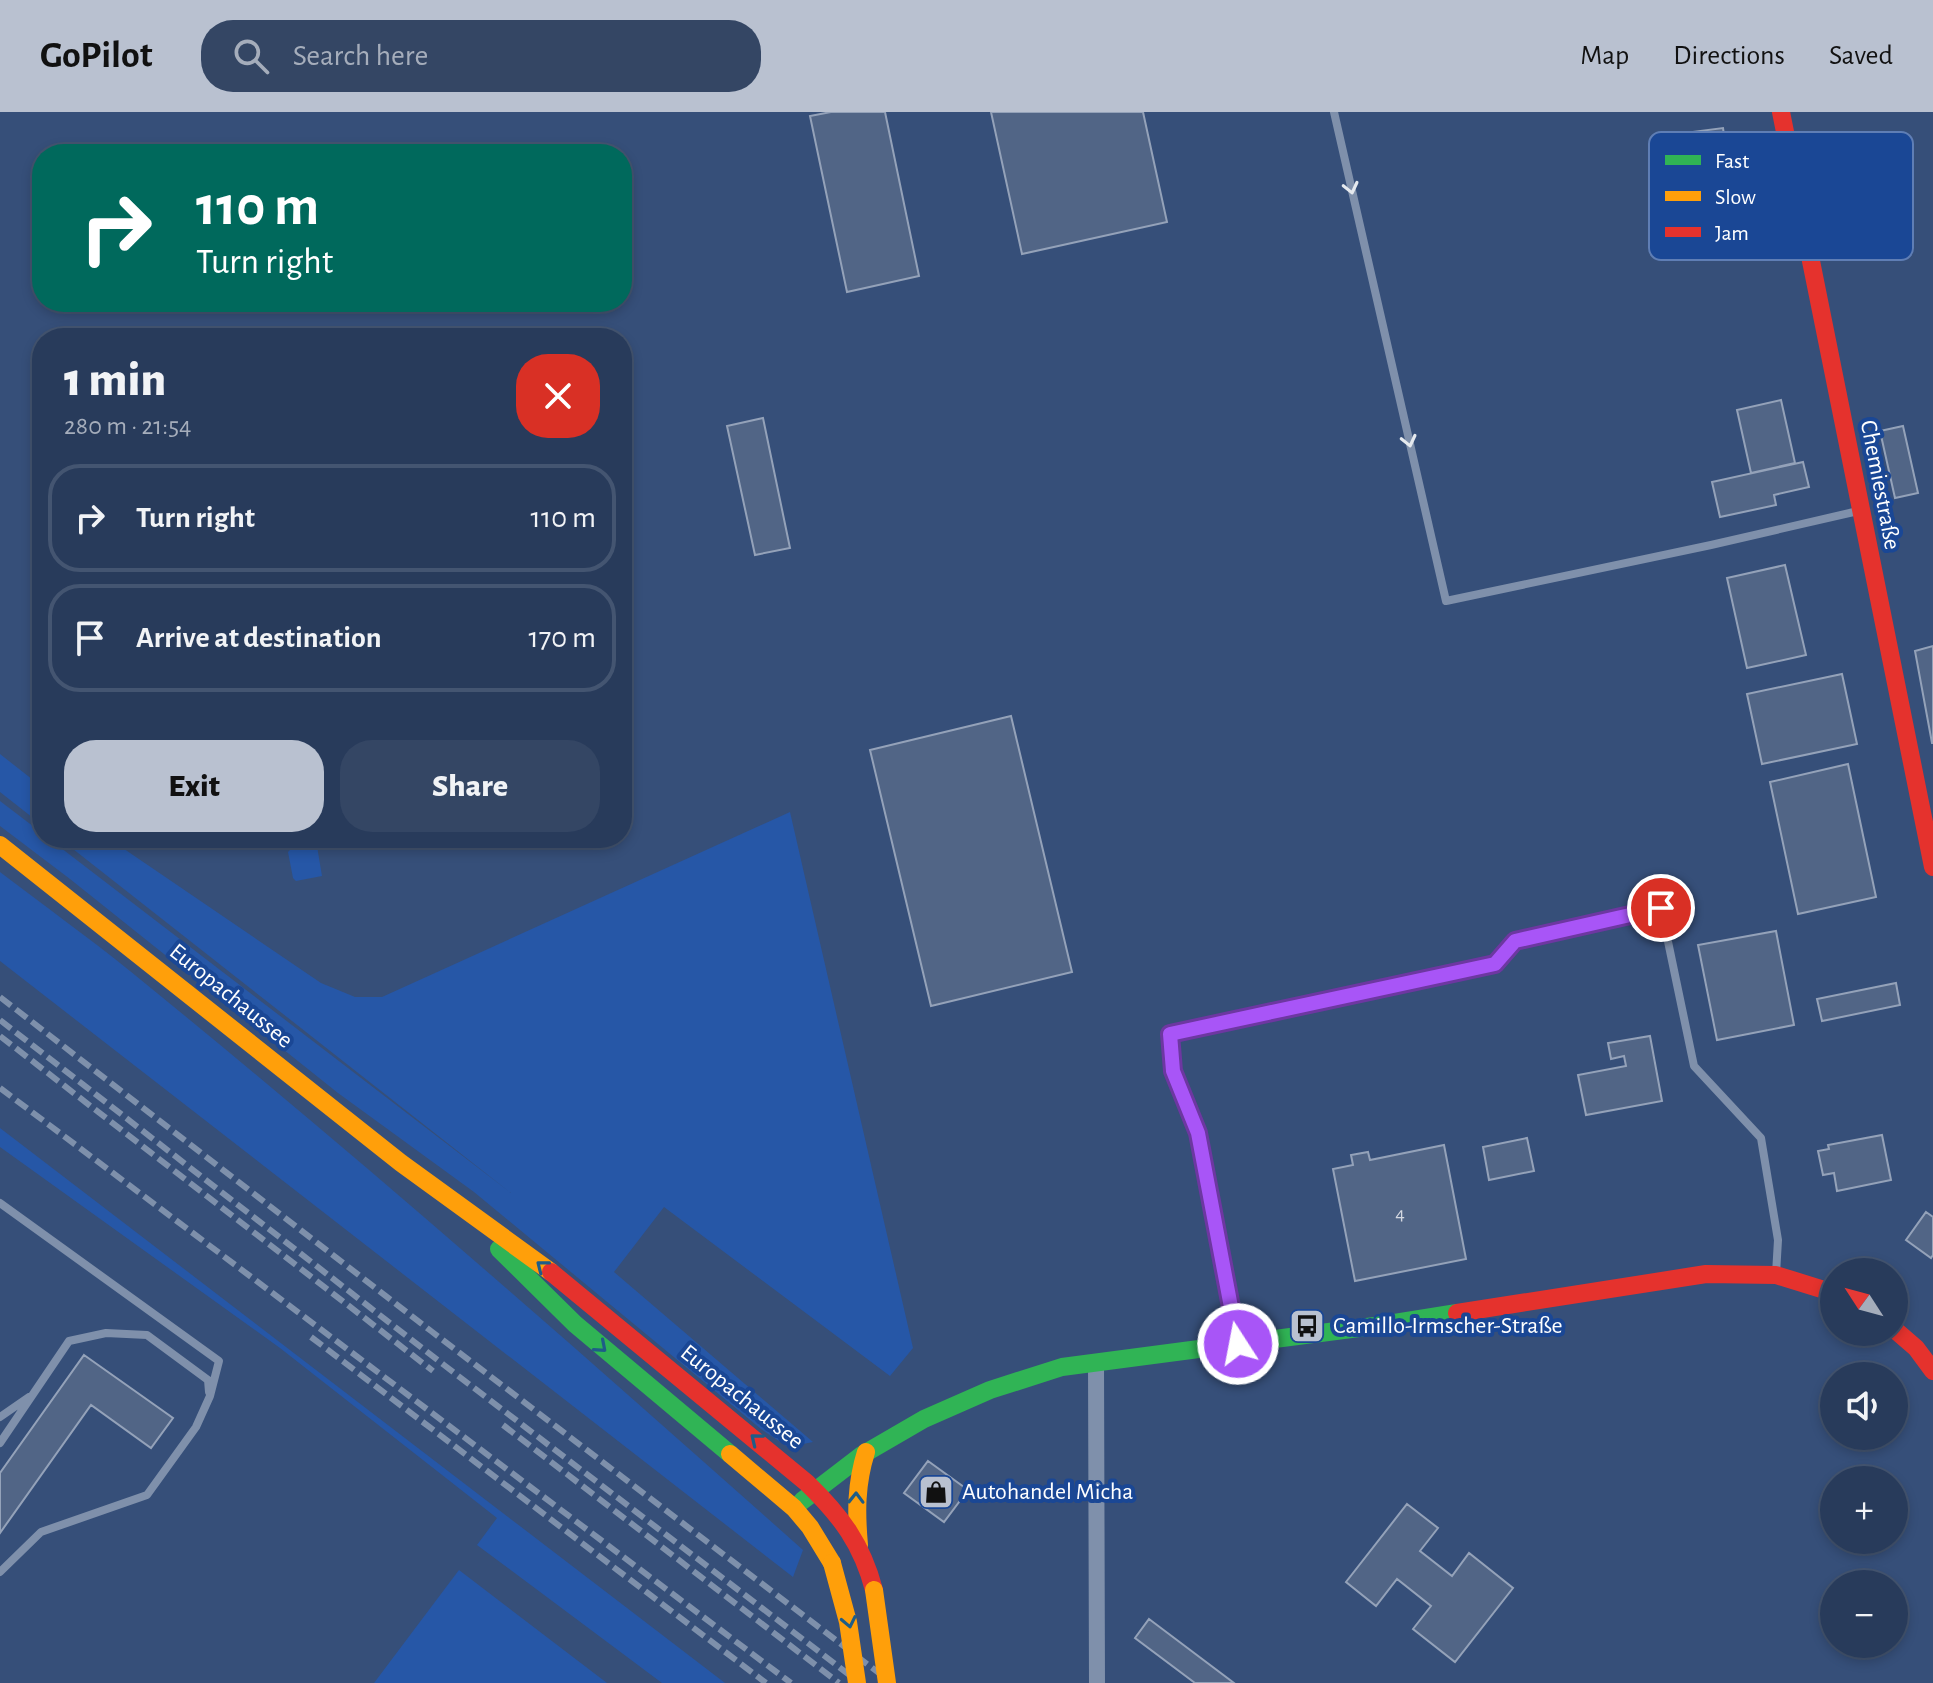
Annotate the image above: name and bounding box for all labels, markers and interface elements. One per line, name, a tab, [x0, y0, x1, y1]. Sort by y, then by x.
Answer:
search box	[201, 20, 761, 92]
icon: search	[229, 34, 273, 78]
text: GoPilot	[40, 37, 153, 75]
text: Search here	[293, 41, 428, 71]
text: Map	[1580, 42, 1629, 70]
text: Directions	[1673, 42, 1785, 70]
text: Saved	[1829, 42, 1893, 70]
legend	[1649, 132, 1913, 260]
text: Fast	[1715, 150, 1749, 172]
icon: right	[64, 176, 168, 280]
text: 110 m	[196, 179, 319, 235]
one-way arrow	[1342, 181, 1359, 194]
text: Slow	[1715, 186, 1756, 208]
text: Jam	[1715, 222, 1749, 244]
text: Turn right	[196, 244, 333, 280]
button: close	[516, 354, 600, 438]
text: 1 min	[64, 357, 166, 405]
text: 280 m · 21:54	[64, 413, 192, 439]
street label: Chemiestraße	[1856, 418, 1904, 552]
one-way arrow	[1400, 434, 1417, 448]
icon: right	[68, 496, 112, 540]
text: Turn right	[136, 503, 255, 533]
text: 110 m	[531, 503, 596, 533]
icon: arrive	[68, 616, 112, 660]
text: Arrive at destination	[136, 623, 382, 653]
text: 170 m	[528, 623, 596, 653]
button: Exit	[64, 740, 324, 832]
button: Share	[340, 740, 600, 832]
pin	[1627, 874, 1695, 942]
icon: arrive	[1639, 886, 1683, 930]
street label: Europachaussee	[165, 939, 297, 1053]
house number: 4	[1395, 1204, 1405, 1224]
north arrow	[1820, 1258, 1908, 1346]
map controls	[1820, 1258, 1908, 1658]
one-way arrow	[536, 1261, 551, 1275]
position arrow	[1196, 1302, 1280, 1386]
bus stop icon: Camillo-Irmscher-Straße	[1288, 1307, 1326, 1345]
place label: Camillo-Irmscher-Straße	[1333, 1314, 1563, 1338]
one-way arrow	[592, 1337, 607, 1351]
street label: Europachaussee	[676, 1340, 808, 1454]
button: sound	[1820, 1362, 1908, 1450]
one-way arrow	[751, 1434, 766, 1449]
button: +	[1820, 1466, 1908, 1554]
shop icon: Autohandel Micha	[917, 1473, 955, 1511]
place label: Autohandel Micha	[962, 1480, 1133, 1504]
one-way arrow	[848, 1491, 865, 1504]
button: −	[1820, 1570, 1908, 1658]
one-way arrow	[839, 1616, 856, 1629]

